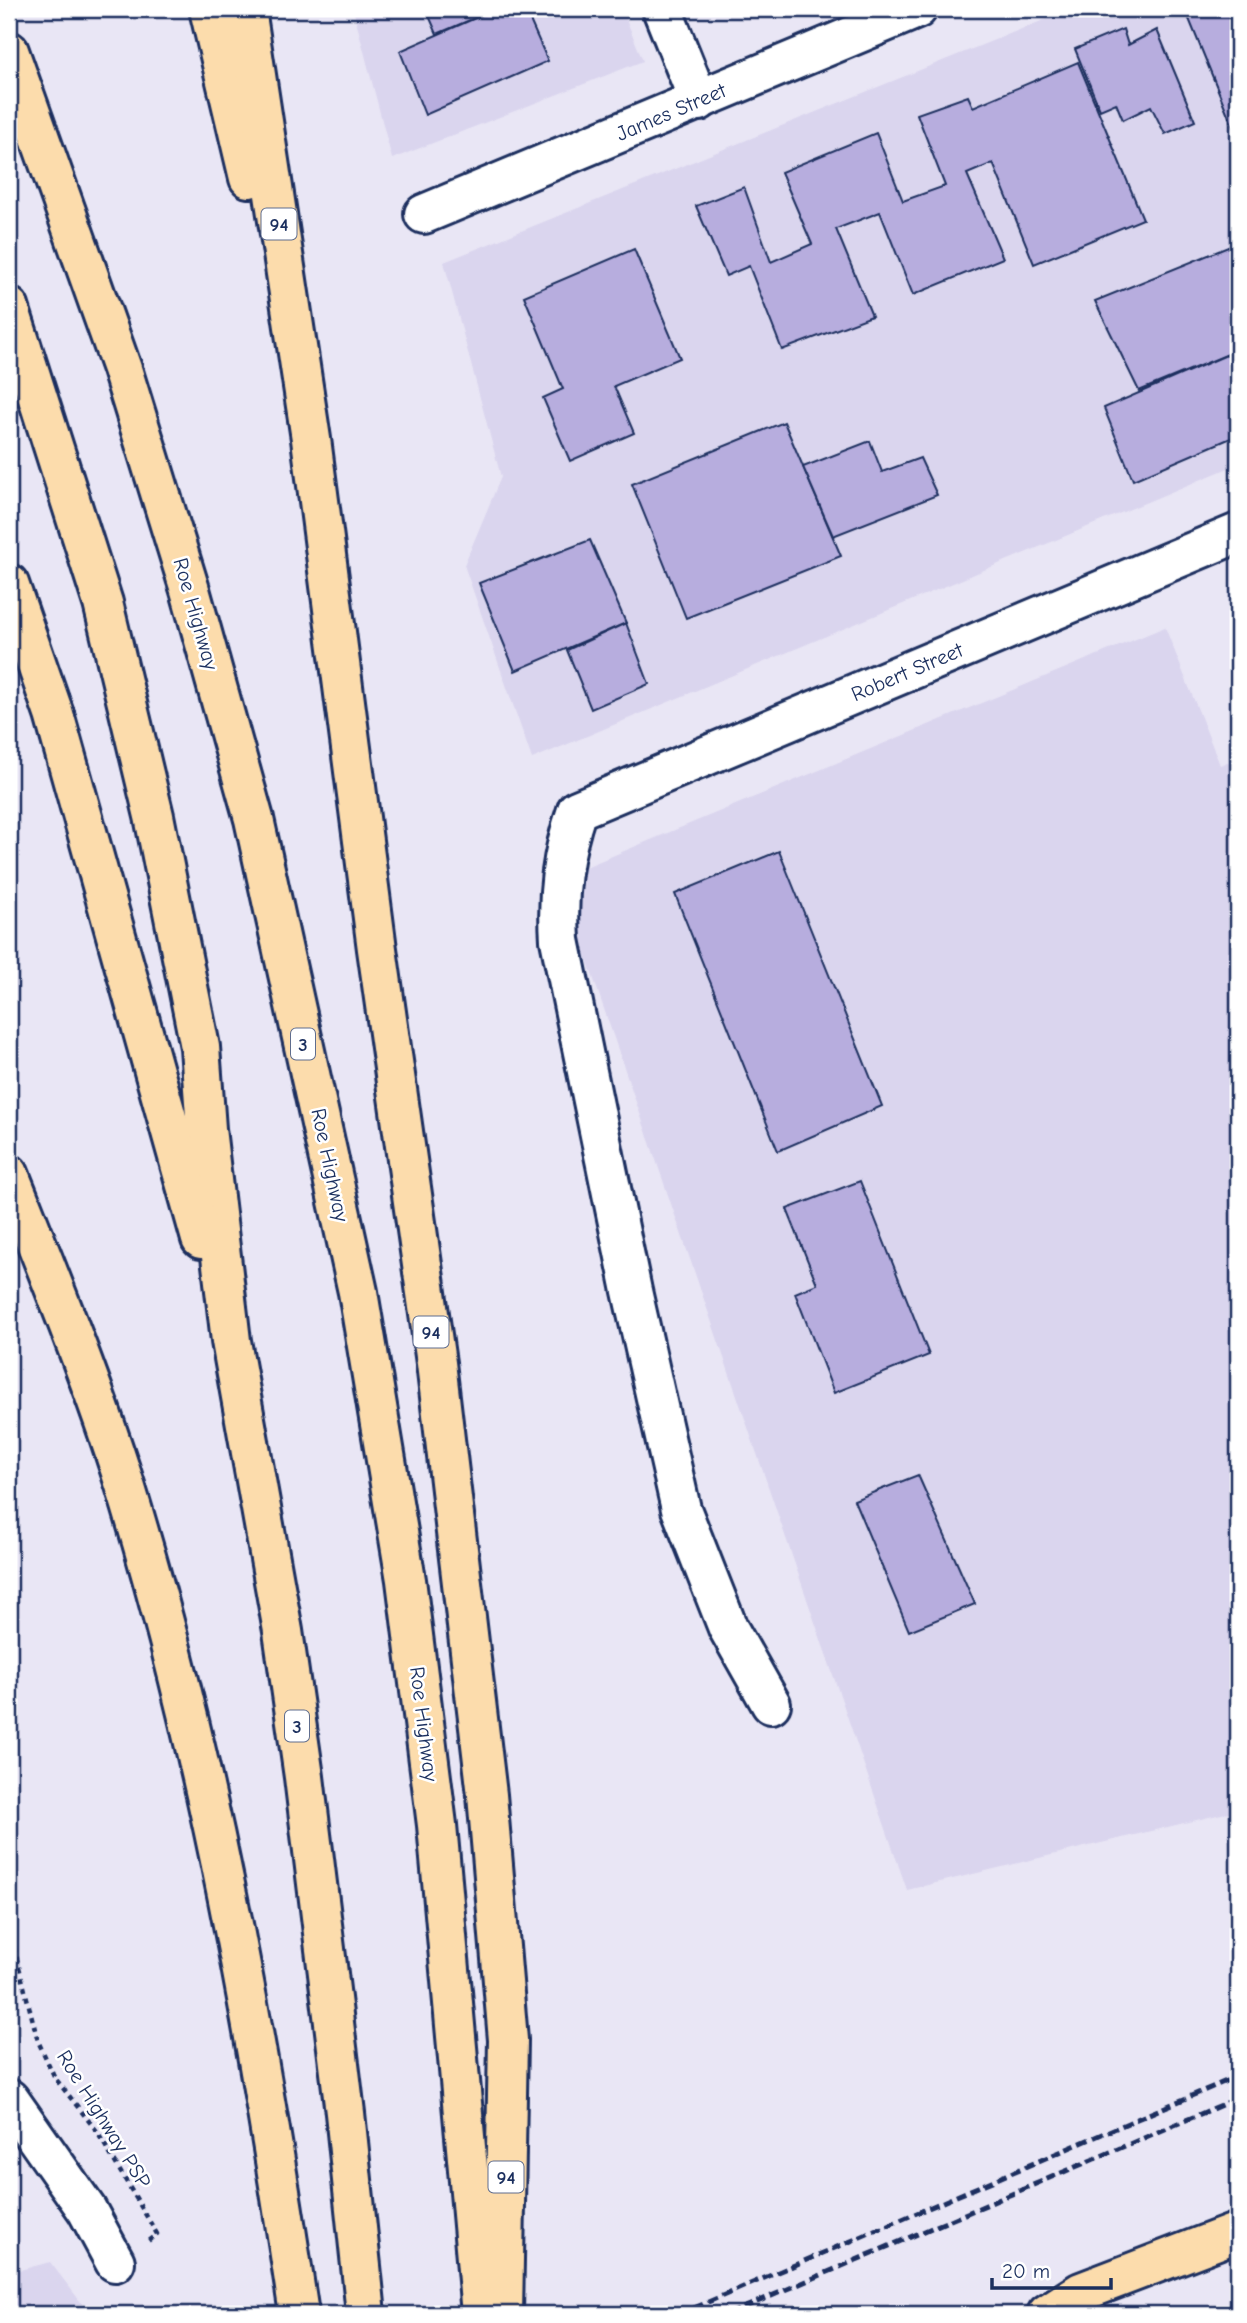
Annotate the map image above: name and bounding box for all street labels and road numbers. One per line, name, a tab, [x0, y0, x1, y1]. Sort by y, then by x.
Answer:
street label: James Street	[613, 78, 730, 146]
road number: 94	[262, 208, 296, 240]
street label: Roe Highway	[169, 555, 224, 673]
street label: Robert Street	[848, 637, 967, 706]
road number: 3	[291, 1028, 315, 1060]
street label: Roe Highway	[306, 1106, 354, 1225]
road number: 94	[414, 1316, 448, 1348]
street label: Roe Highway	[405, 1665, 443, 1783]
road number: 3	[285, 1710, 309, 1742]
street label: Roe Highway PSP	[52, 2046, 156, 2192]
road number: 94	[489, 2162, 524, 2192]

